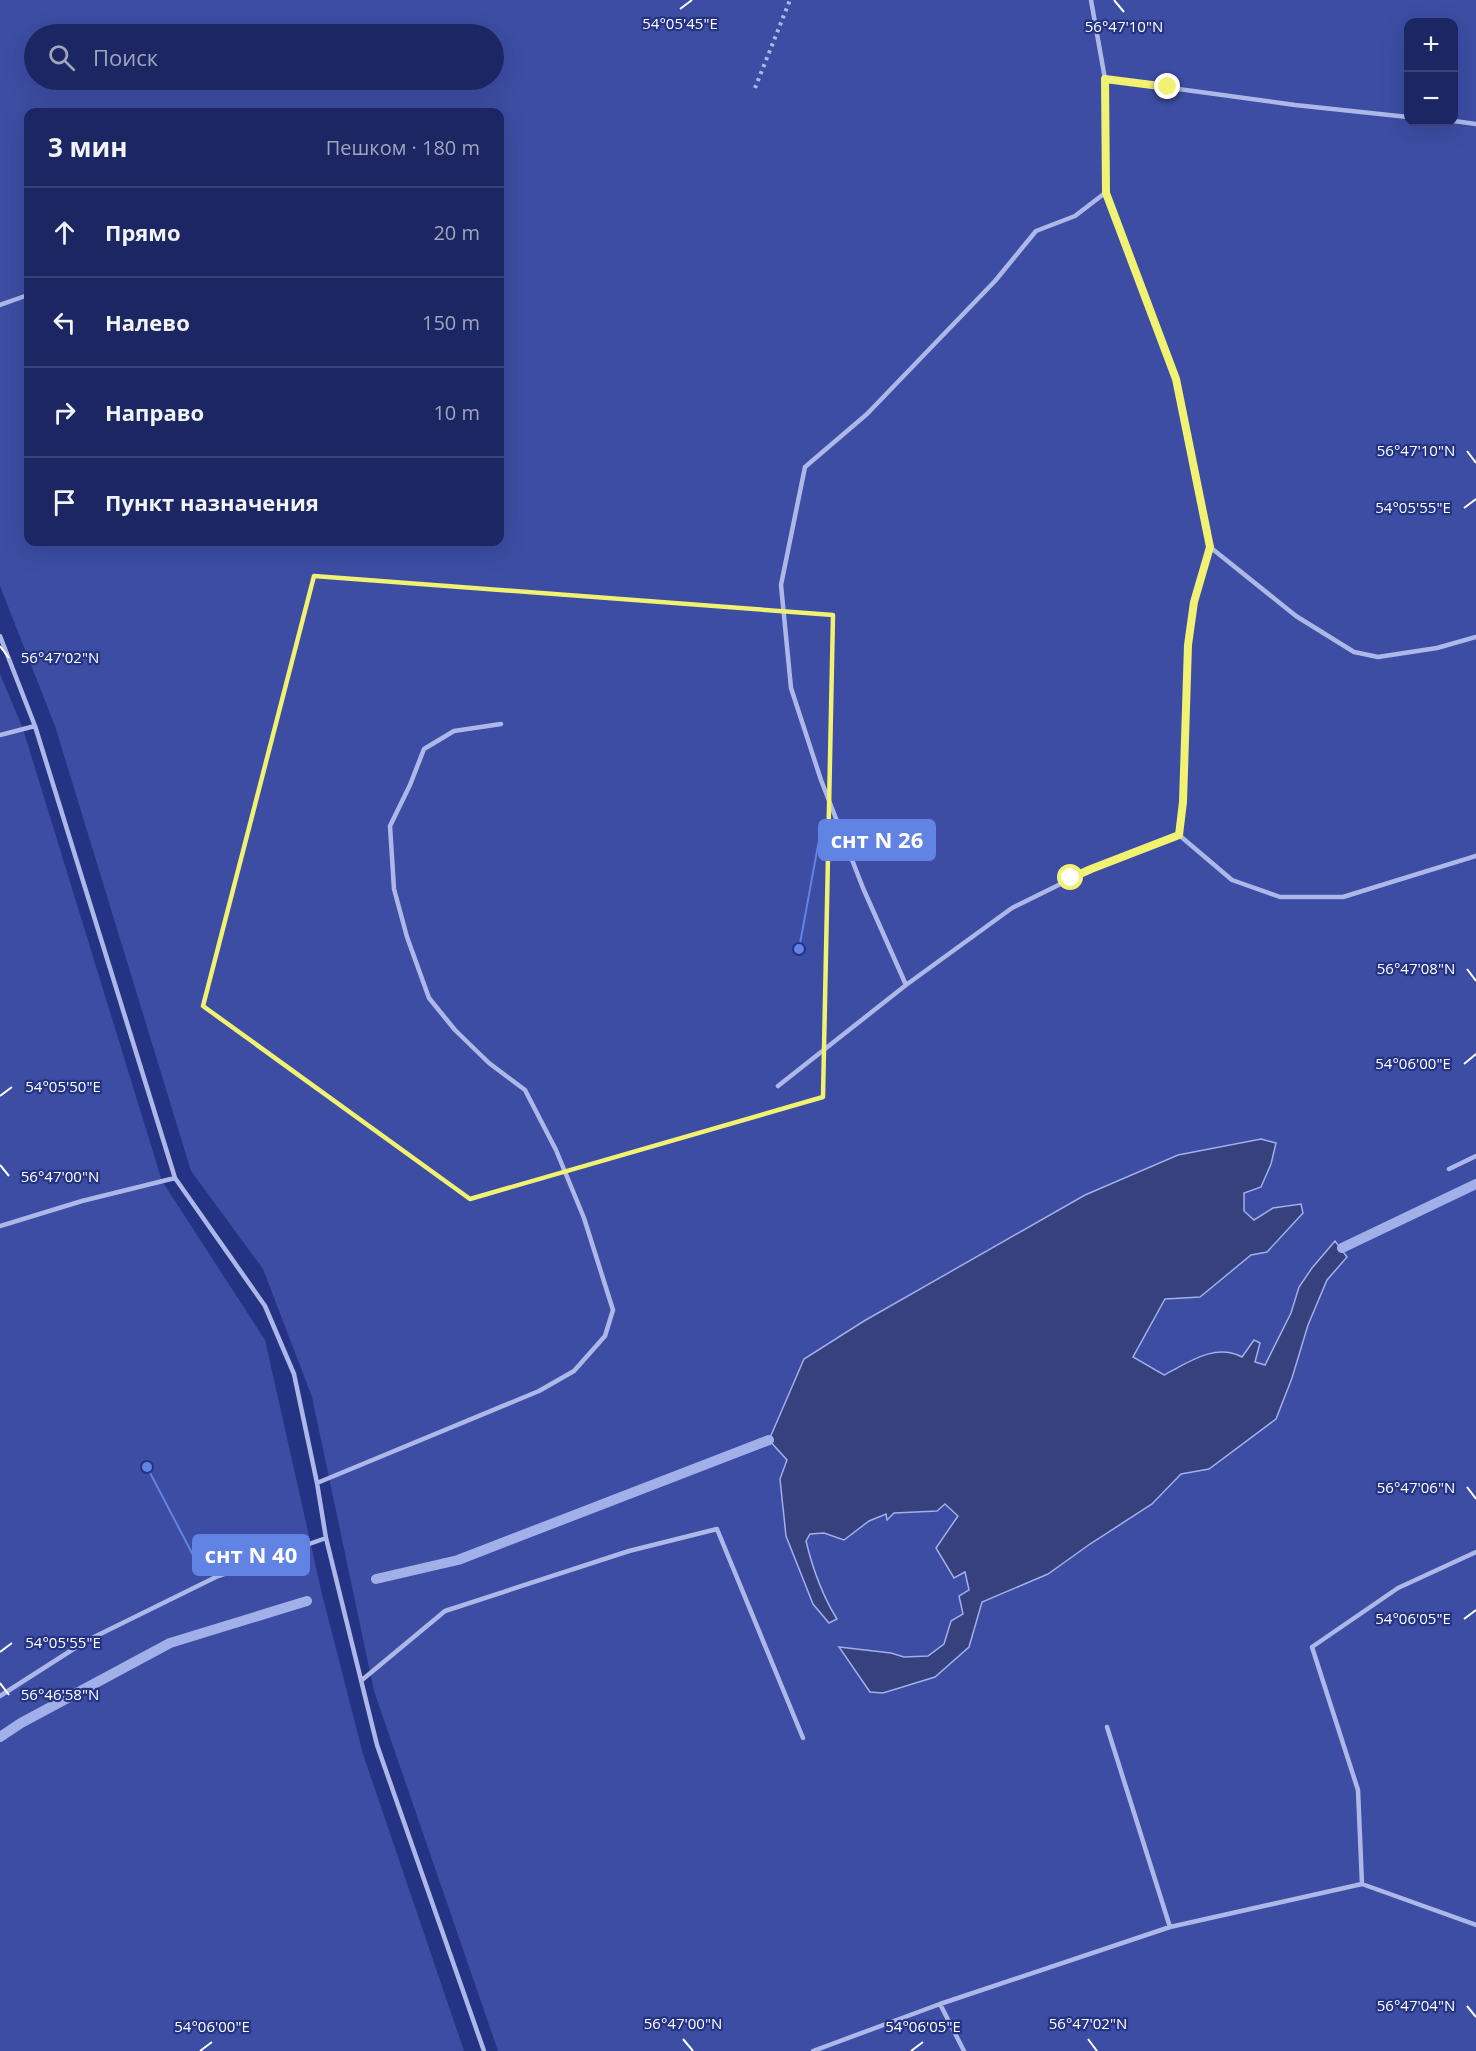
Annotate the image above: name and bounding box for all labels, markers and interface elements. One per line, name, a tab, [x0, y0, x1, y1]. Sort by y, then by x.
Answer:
text: 54°05'45"E	[642, 13, 718, 33]
text: 56°47'10"N	[1085, 16, 1163, 36]
map controls	[1404, 18, 1458, 126]
button: +	[1404, 18, 1458, 72]
search box	[24, 24, 504, 90]
icon: search	[45, 41, 78, 74]
text: Поиск	[93, 42, 158, 72]
button: −	[1404, 72, 1458, 126]
route end	[1154, 73, 1180, 99]
text: 3 мин	[48, 129, 128, 165]
text: Пешком · 180 m	[326, 134, 480, 161]
icon: ahead	[48, 216, 81, 249]
text: Прямо	[105, 217, 181, 247]
text: 20 m	[433, 219, 480, 246]
icon: left	[48, 306, 81, 339]
text: Налево	[105, 307, 190, 337]
text: 150 m	[422, 309, 480, 336]
icon: right	[48, 396, 81, 429]
text: Направо	[105, 397, 204, 427]
text: 10 m	[433, 399, 480, 426]
text: 56°47'10"N	[1377, 440, 1455, 460]
icon: arrive	[48, 486, 81, 519]
text: Пункт назначения	[105, 487, 319, 517]
text: 54°05'55"E	[1375, 497, 1451, 517]
text: 56°47'02"N	[21, 647, 99, 667]
callout: снт N 26	[819, 820, 935, 860]
text: снт N 26	[831, 824, 923, 854]
route start	[1057, 864, 1083, 890]
text: 56°47'08"N	[1377, 958, 1455, 978]
text: 54°06'00"E	[1375, 1053, 1451, 1073]
text: 54°05'50"E	[25, 1076, 101, 1096]
text: 56°47'00"N	[21, 1166, 99, 1186]
text: 56°47'06"N	[1377, 1477, 1455, 1497]
callout: снт N 40	[193, 1535, 309, 1575]
text: снт N 40	[205, 1539, 297, 1569]
text: 54°06'05"E	[1375, 1608, 1451, 1628]
text: 54°05'55"E	[25, 1632, 101, 1652]
text: 56°46'58"N	[21, 1684, 99, 1704]
text: 56°47'04"N	[1377, 1995, 1455, 2015]
text: 56°47'00"N	[644, 2013, 722, 2033]
text: 56°47'02"N	[1049, 2013, 1127, 2033]
text: 54°06'00"E	[174, 2016, 250, 2036]
text: 54°06'05"E	[885, 2016, 961, 2036]

